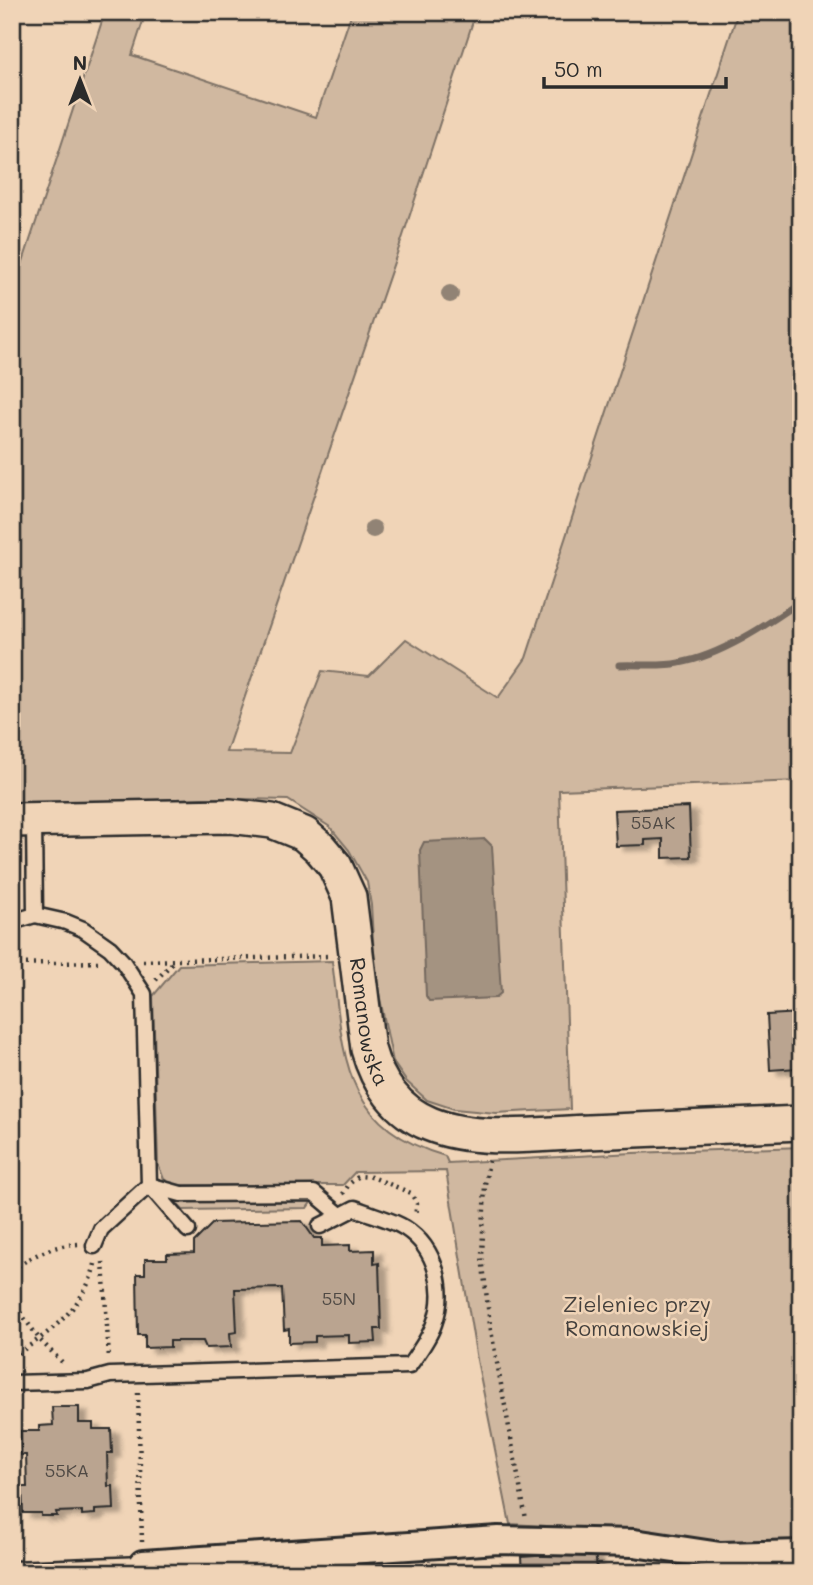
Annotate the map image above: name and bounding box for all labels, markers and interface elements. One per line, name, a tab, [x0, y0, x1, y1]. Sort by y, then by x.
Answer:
north arrow	[46, 46, 116, 116]
scale bar	[544, 46, 726, 90]
text: N	[73, 50, 87, 75]
text: 50 m	[554, 55, 603, 82]
house number: 55AK	[631, 810, 675, 834]
street label: Romanowska	[345, 956, 396, 1090]
house number: 55N	[322, 1286, 356, 1310]
park label: Zieleniec przy Romanowskiej	[563, 1290, 711, 1341]
house number: 55KA	[45, 1458, 89, 1482]

